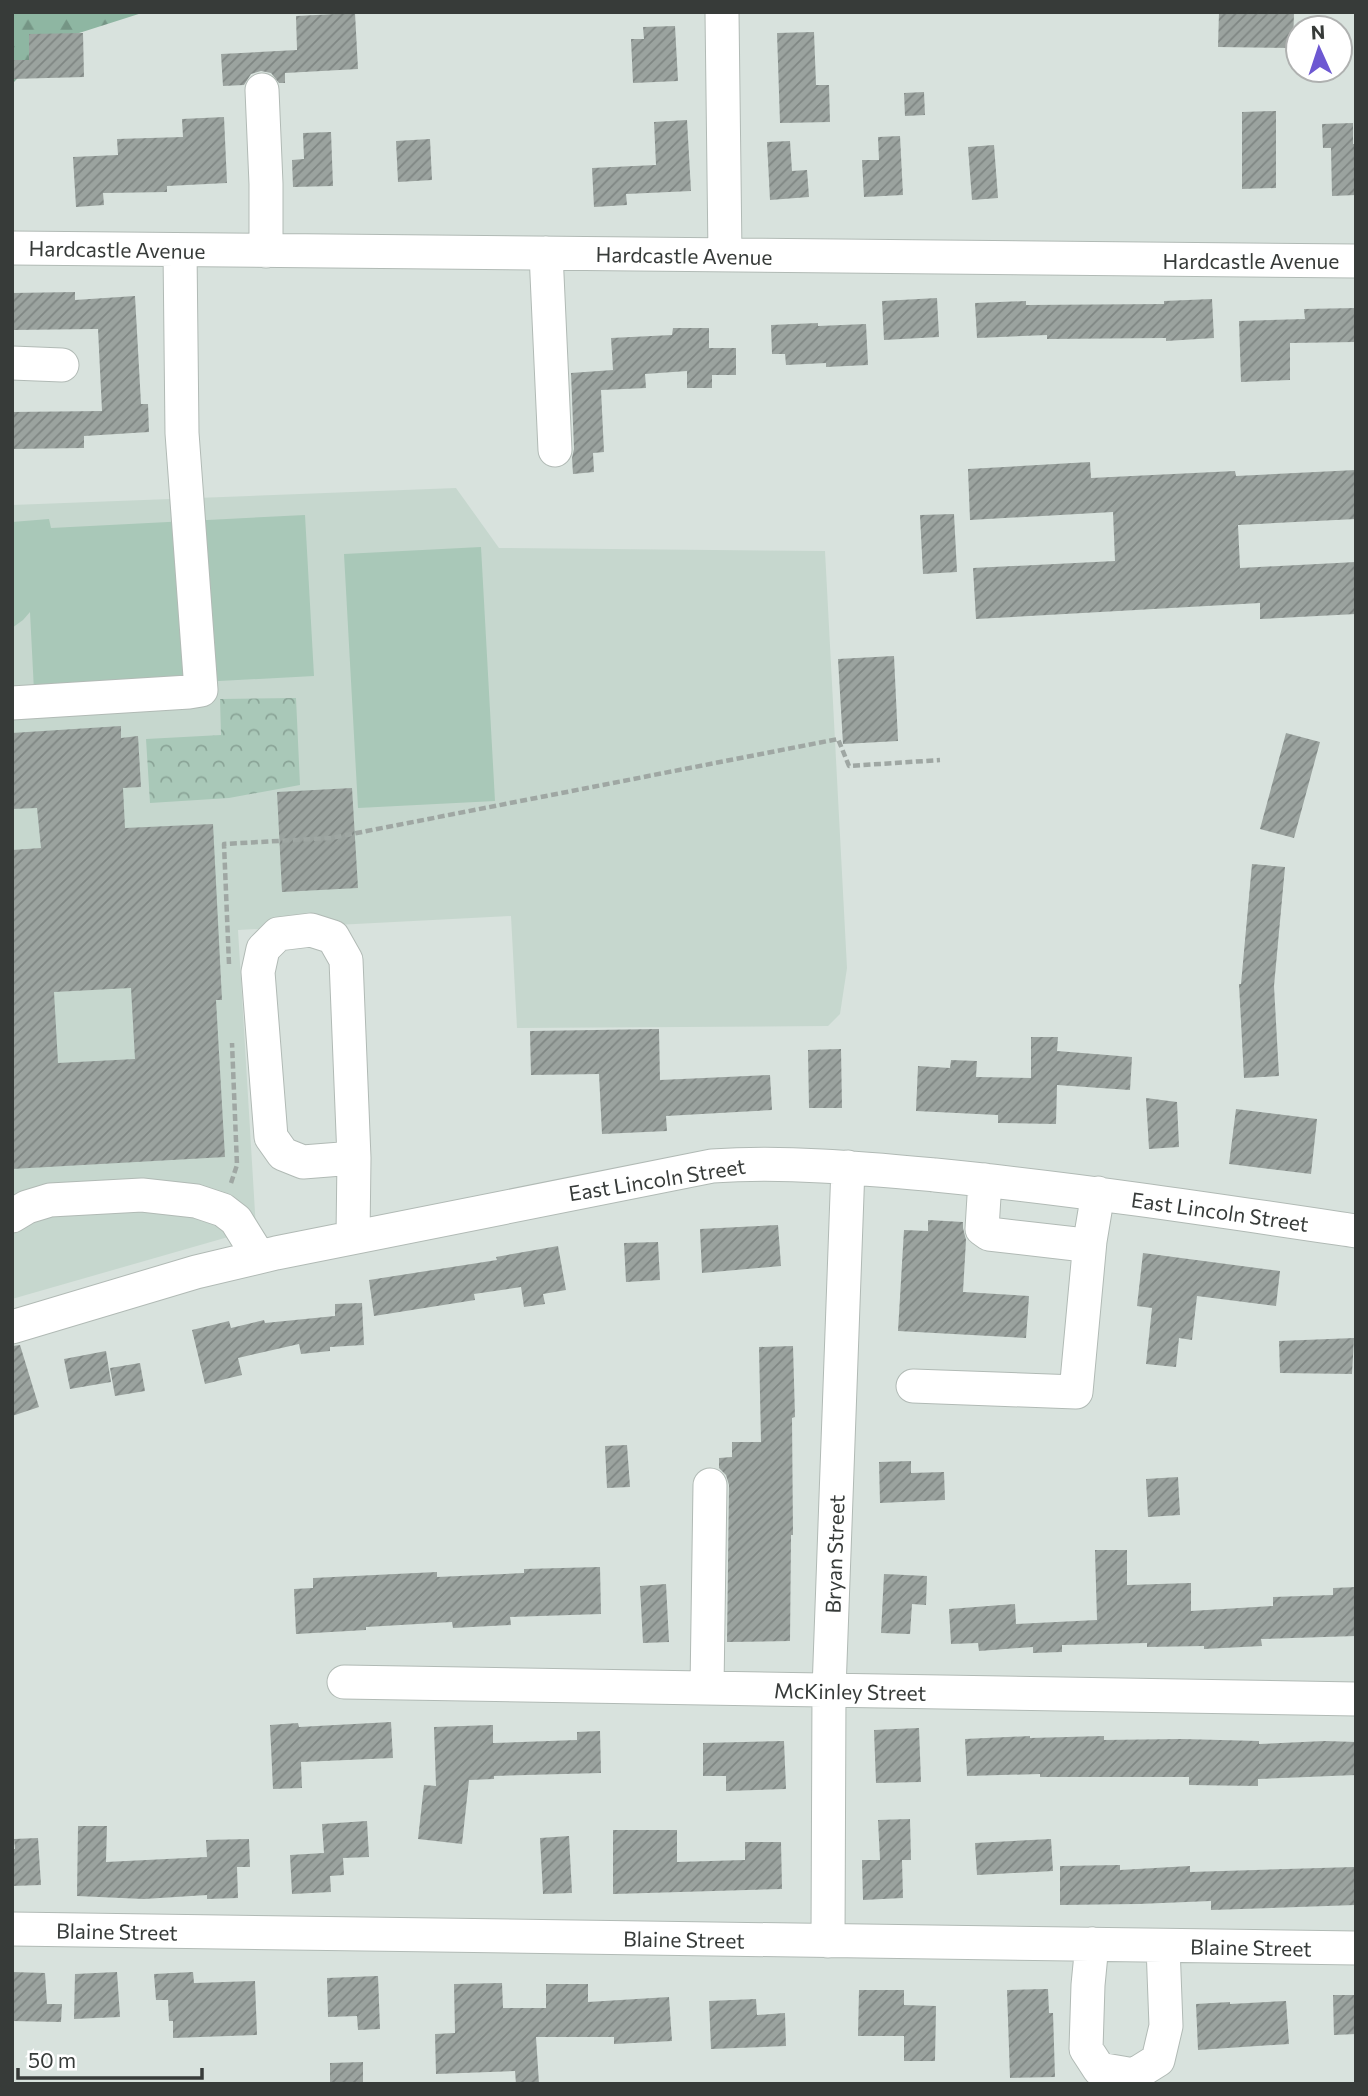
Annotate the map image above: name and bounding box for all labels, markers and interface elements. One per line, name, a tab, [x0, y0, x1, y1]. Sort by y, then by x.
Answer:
north arrow	[1284, 14, 1354, 84]
text: N	[1310, 20, 1326, 43]
street label: Hardcastle Avenue	[28, 235, 206, 263]
street label: Hardcastle Avenue	[595, 241, 773, 269]
street label: Hardcastle Avenue	[1163, 248, 1339, 273]
street label: East Lincoln Street	[567, 1153, 747, 1205]
street label: East Lincoln Street	[1130, 1186, 1310, 1236]
street label: Bryan Street	[819, 1494, 849, 1614]
street label: McKinley Street	[774, 1677, 926, 1705]
street label: Blaine Street	[56, 1917, 178, 1945]
street label: Blaine Street	[623, 1925, 745, 1953]
street label: Blaine Street	[1190, 1933, 1312, 1961]
scale bar	[18, 2036, 201, 2080]
text: 50 m	[28, 2047, 76, 2072]

